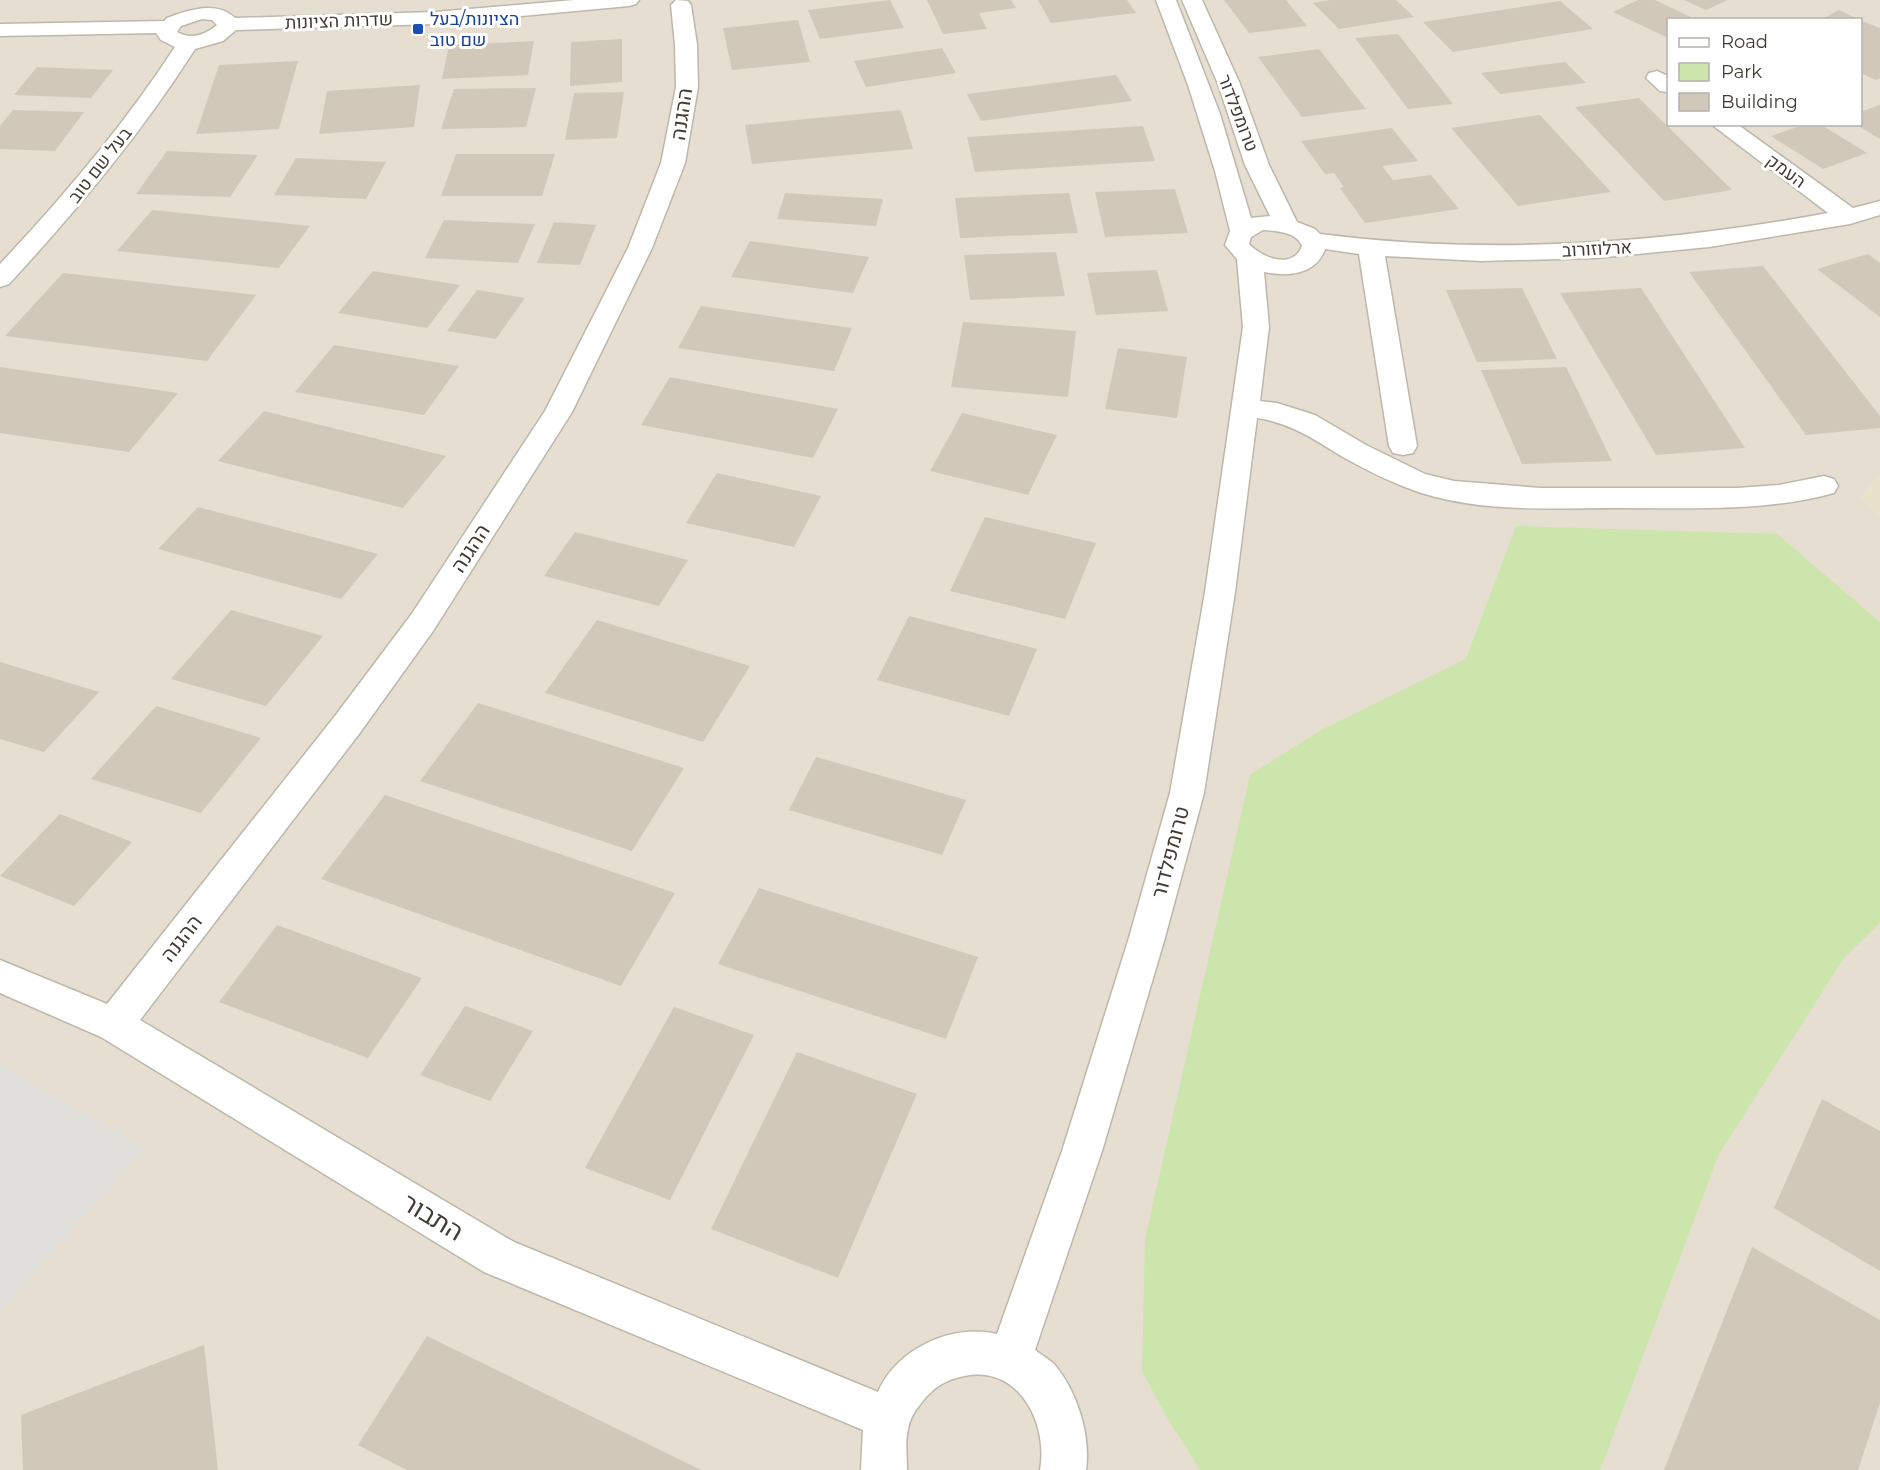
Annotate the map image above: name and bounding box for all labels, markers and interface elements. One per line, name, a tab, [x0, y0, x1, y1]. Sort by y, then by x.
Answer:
street label: שדרות הציונות	[285, 8, 393, 34]
place label: הציונות/בעל שם טוב	[430, 8, 519, 51]
legend	[1667, 18, 1862, 126]
marker: הציונות/בעל שם טוב	[411, 22, 425, 36]
text: Road	[1721, 31, 1768, 53]
text: Park	[1721, 61, 1762, 83]
street label: טרומפלדור	[1213, 71, 1263, 155]
street label: ההגנה	[665, 86, 697, 142]
text: Building	[1721, 91, 1798, 113]
street label: בעל שם טוב	[64, 122, 137, 207]
street label: העמק	[1762, 149, 1810, 193]
street label: ארלוזורוב	[1561, 236, 1633, 262]
street label: ההגנה	[445, 519, 495, 577]
street label: טרומפלדור	[1146, 803, 1194, 901]
street label: ההגנה	[155, 910, 207, 966]
street label: התבור	[397, 1186, 469, 1248]

